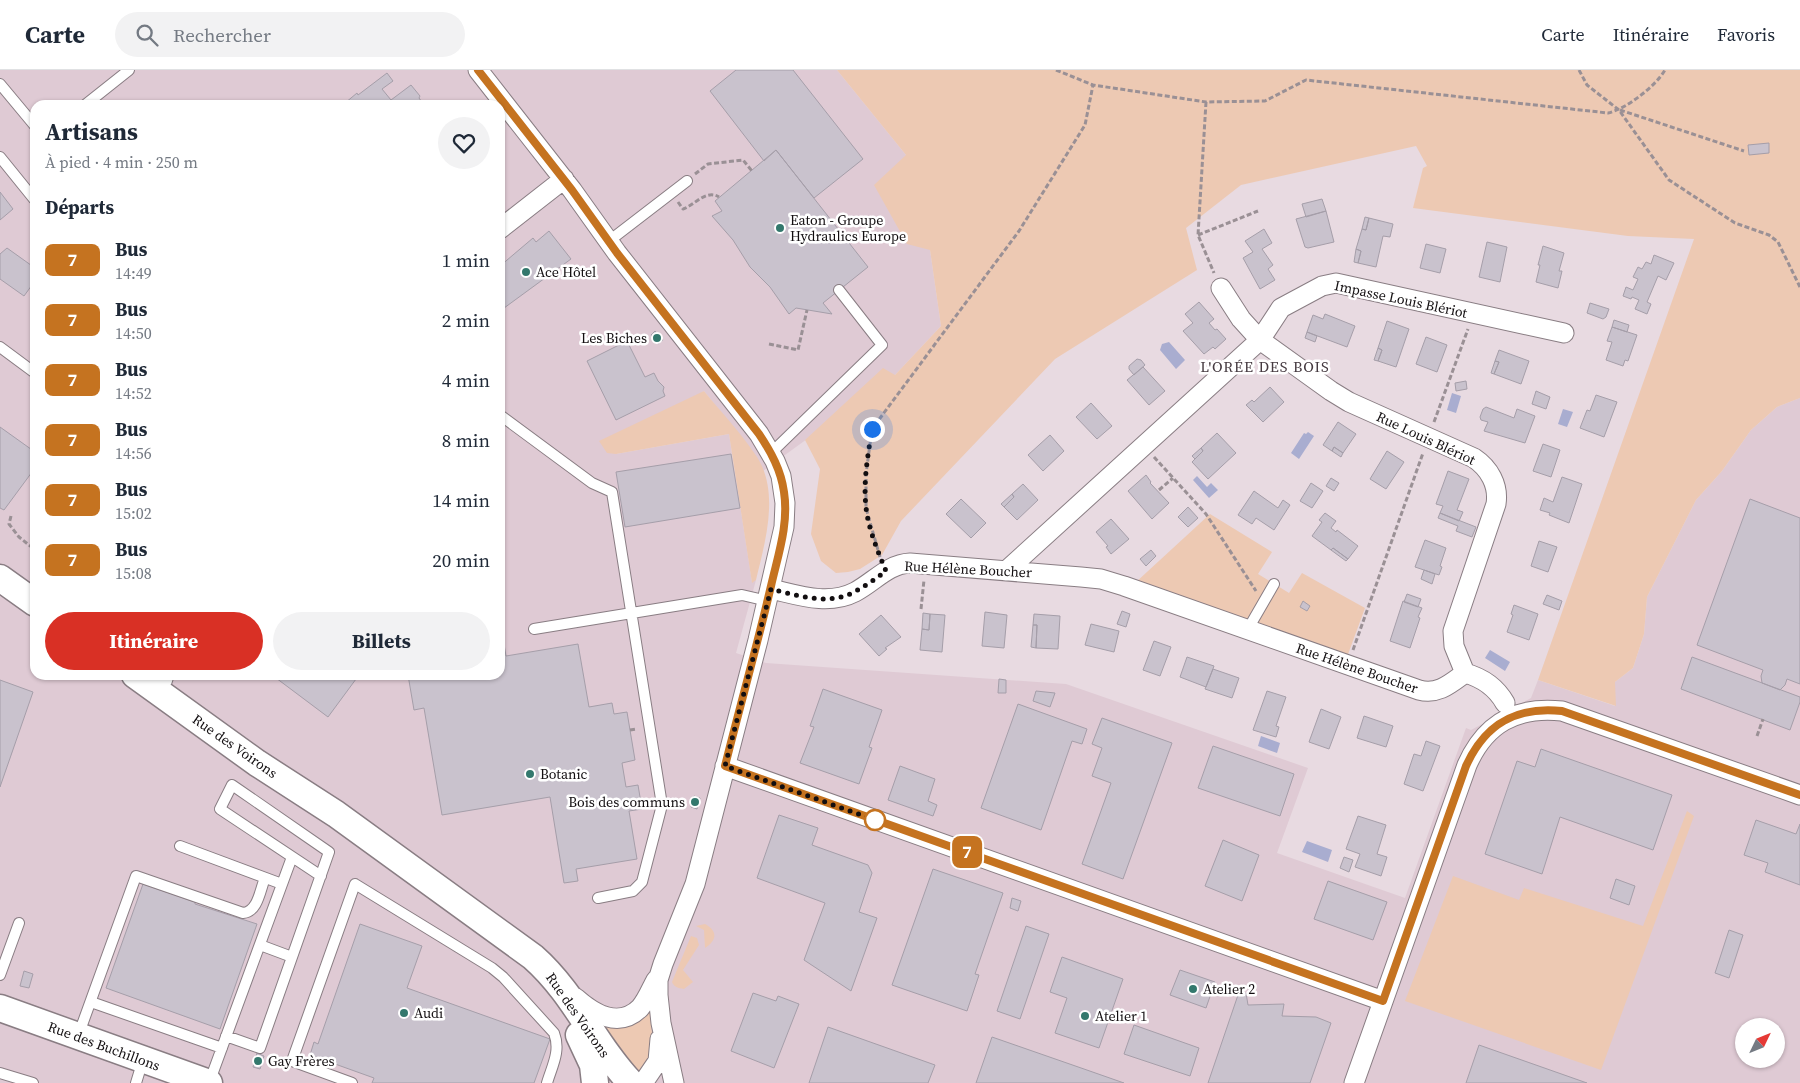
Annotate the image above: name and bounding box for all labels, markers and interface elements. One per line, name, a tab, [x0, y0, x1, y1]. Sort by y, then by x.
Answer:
search box	[115, 12, 465, 57]
text: Carte	[25, 18, 85, 51]
icon: search	[133, 21, 161, 49]
text: Rechercher	[173, 22, 271, 48]
text: Carte	[1541, 22, 1585, 47]
text: Itinéraire	[1613, 22, 1689, 47]
text: Favoris	[1717, 22, 1775, 47]
text: Artisans	[45, 115, 138, 148]
button: heart	[438, 117, 490, 169]
text: À pied · 4 min · 250 m	[45, 151, 198, 173]
text: Départs	[45, 194, 114, 220]
place label: Eaton - Groupe Hydraulics Europe	[790, 210, 906, 246]
marker: Eaton - Groupe Hydraulics Europe	[774, 222, 786, 234]
text: Bus	[115, 236, 147, 262]
text: 7	[68, 247, 77, 272]
text: 1 min	[442, 247, 490, 273]
text: 14:49	[115, 262, 152, 284]
place label: Ace Hôtel	[536, 262, 596, 282]
marker: Ace Hôtel	[520, 266, 532, 278]
street label: Impasse Louis Blériot	[1333, 275, 1470, 323]
text: Bus	[115, 296, 147, 322]
text: 7	[68, 307, 77, 332]
text: 2 min	[442, 307, 490, 333]
text: 14:50	[115, 322, 152, 344]
place label: Les Biches	[581, 328, 647, 348]
marker: Les Biches	[651, 332, 663, 344]
text: Bus	[115, 356, 147, 382]
district label: L'ORÉE DES BOIS	[1200, 356, 1330, 377]
text: 7	[68, 367, 77, 392]
text: 4 min	[442, 367, 490, 393]
text: 14:52	[115, 382, 152, 404]
street label: Rue Louis Blériot	[1373, 406, 1479, 470]
text: Bus	[115, 416, 147, 442]
your location	[860, 417, 885, 442]
text: 7	[68, 427, 77, 452]
text: 8 min	[442, 427, 490, 453]
text: 14:56	[115, 442, 152, 464]
text: Bus	[115, 476, 147, 502]
text: 7	[68, 487, 77, 512]
text: 14 min	[432, 487, 490, 513]
text: 15:02	[115, 502, 152, 524]
text: Bus	[115, 536, 147, 562]
text: 7	[68, 547, 77, 572]
text: 20 min	[432, 547, 490, 573]
street label: Rue Hélène Boucher	[904, 556, 1032, 582]
text: 15:08	[115, 562, 152, 584]
button: Itinéraire	[45, 612, 263, 670]
button: Billets	[273, 612, 490, 670]
street label: Rue Hélène Boucher	[1293, 638, 1421, 698]
street label: Rue des Voirons	[188, 709, 282, 783]
place label: Botanic	[540, 764, 588, 784]
marker: Botanic	[524, 768, 536, 780]
place label: Bois des communs	[568, 792, 685, 812]
marker: Bois des communs	[689, 796, 701, 808]
unlabelled marker	[864, 809, 886, 831]
line badge: 7	[951, 836, 983, 868]
text: 7	[962, 839, 972, 864]
street label: Rue des Voirons	[541, 968, 615, 1062]
place label: Atelier 2	[1203, 979, 1255, 999]
marker: Atelier 2	[1187, 983, 1199, 995]
place label: Audi	[414, 1003, 443, 1023]
place label: Atelier 1	[1095, 1006, 1147, 1026]
marker: Audi	[398, 1007, 410, 1019]
marker: Atelier 1	[1079, 1010, 1091, 1022]
street label: Rue des Buchillons	[45, 1016, 163, 1076]
north arrow	[1735, 1018, 1785, 1068]
map controls	[1735, 1018, 1785, 1068]
place label: Gay Frères	[268, 1051, 335, 1071]
marker: Gay Frères	[252, 1055, 264, 1067]

